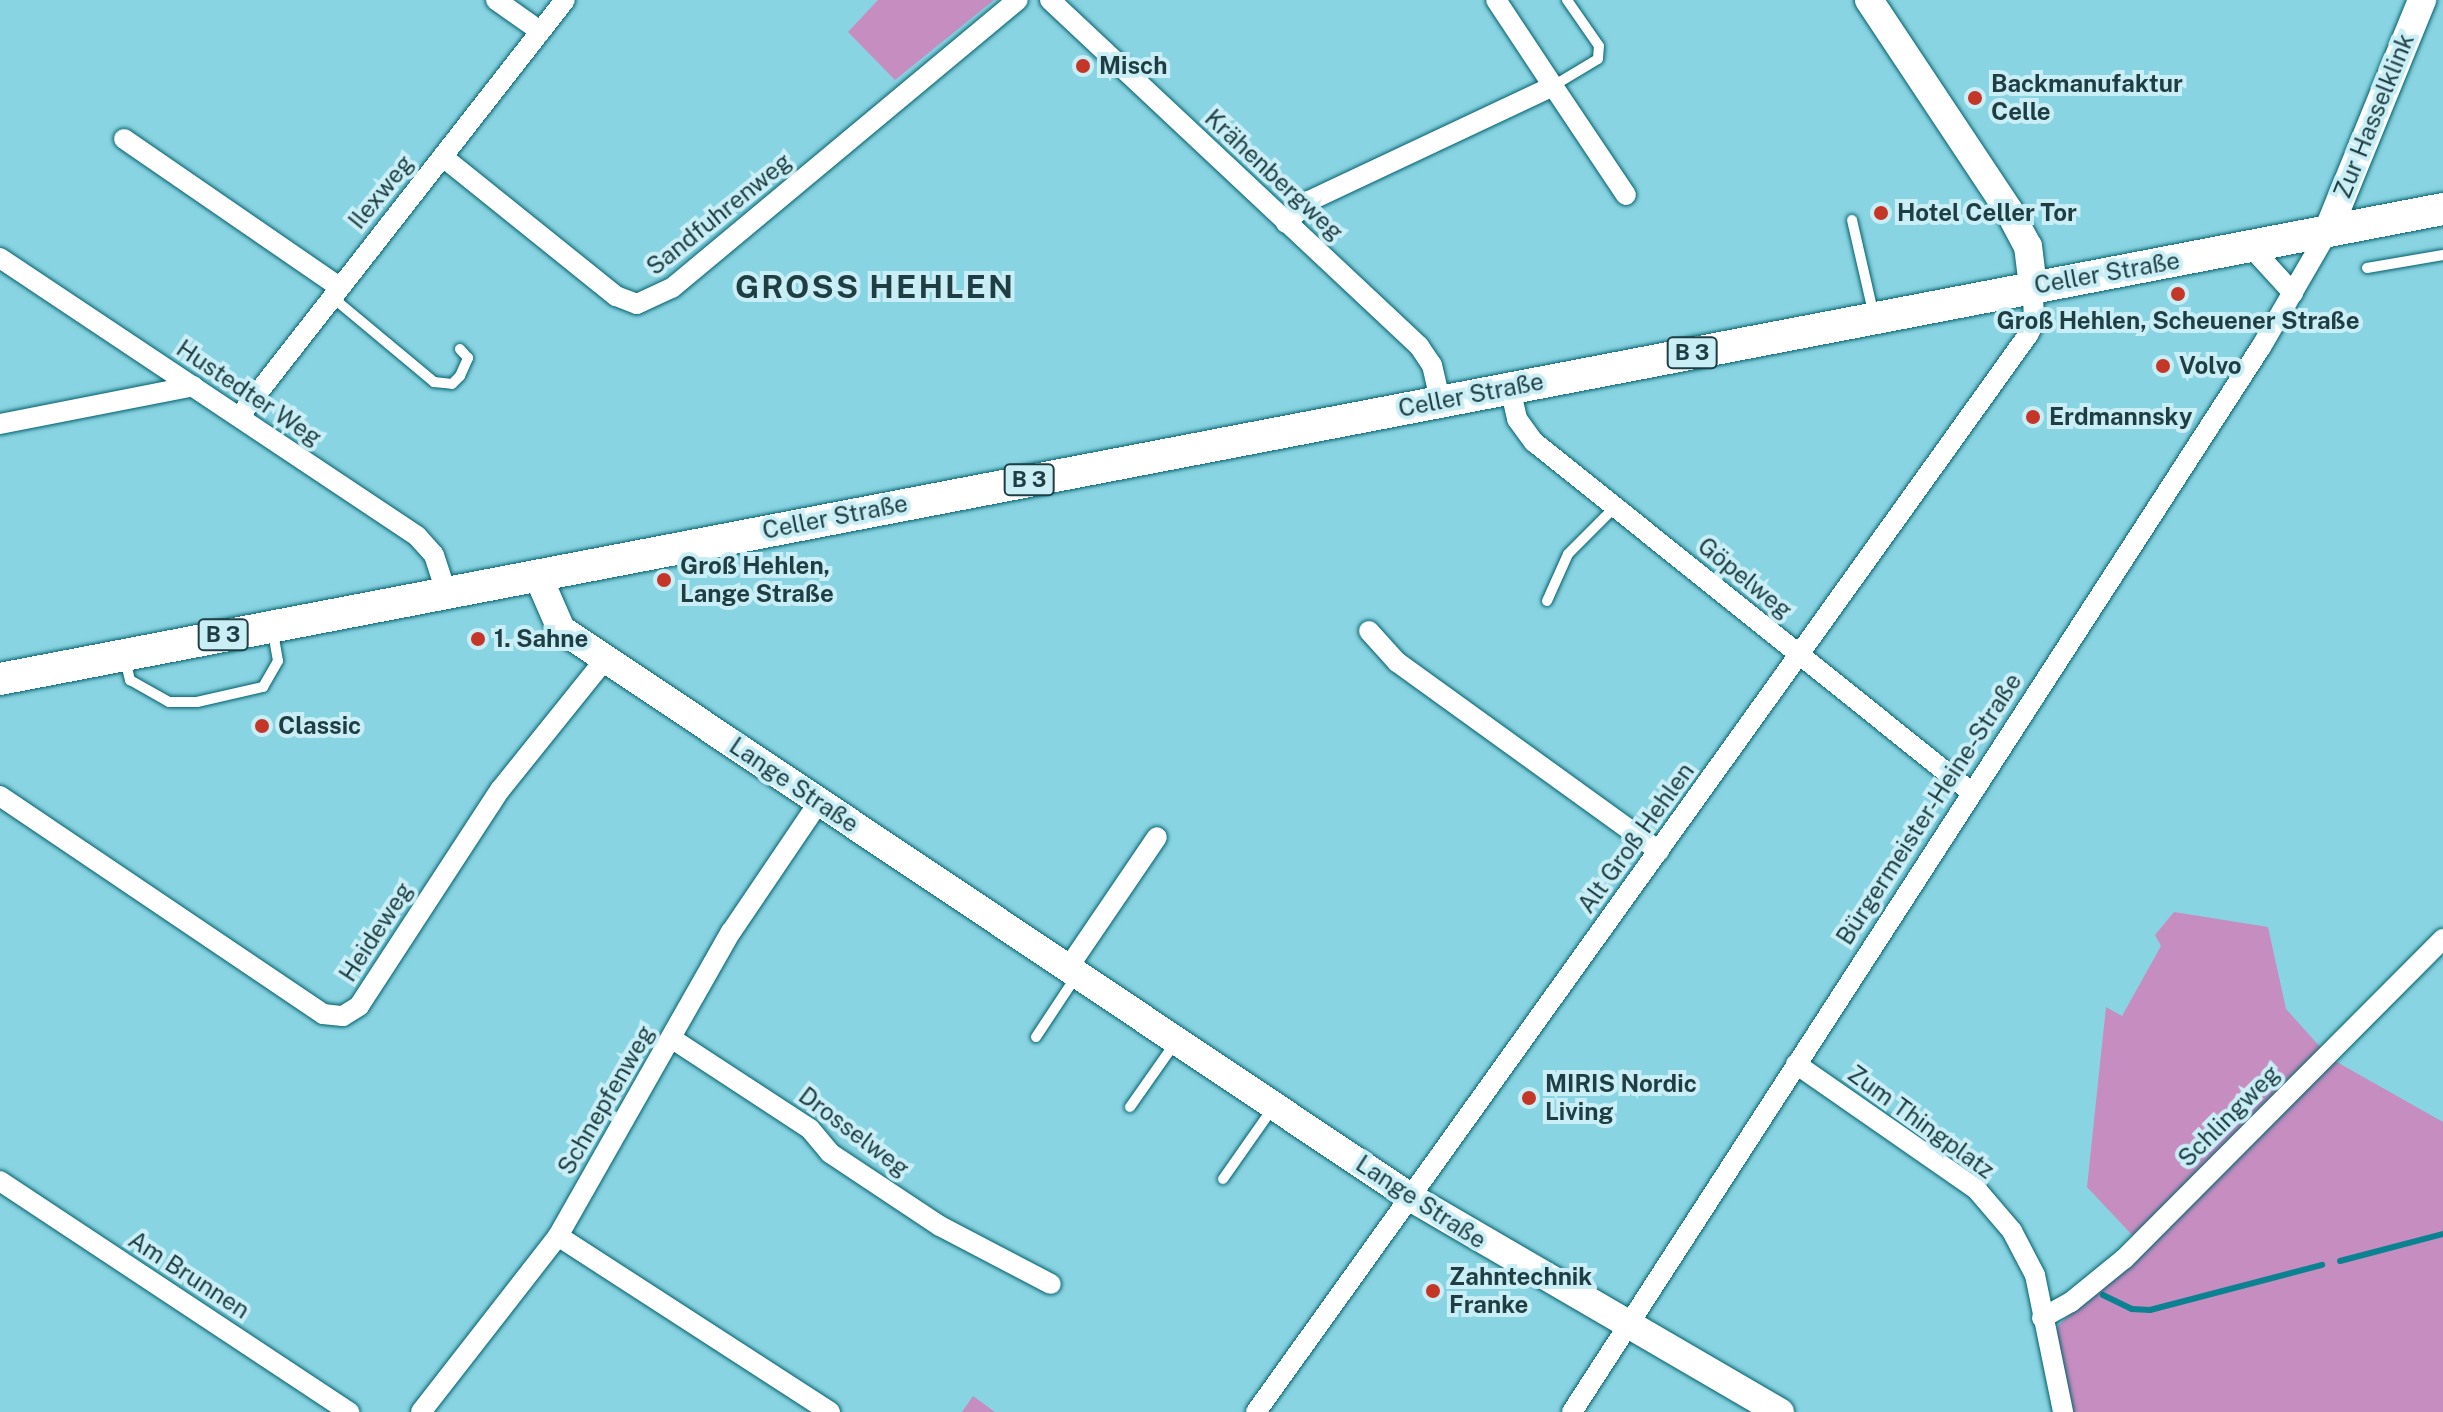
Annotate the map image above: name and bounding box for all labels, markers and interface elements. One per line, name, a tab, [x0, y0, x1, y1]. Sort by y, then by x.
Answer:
street label: Zur Hasselklink	[2328, 29, 2420, 203]
place label: Misch	[1099, 52, 1167, 80]
marker: Misch	[1074, 57, 1092, 75]
place label: Backmanufaktur Celle	[1991, 70, 2183, 126]
marker: Backmanufaktur Celle	[1966, 89, 1984, 107]
street label: Krähenbergweg	[1199, 104, 1349, 246]
street label: Sandfuhrenweg	[641, 147, 797, 281]
street label: Ilexweg	[343, 149, 419, 235]
place label: Hotel Celler Tor	[1897, 199, 2077, 227]
marker: Hotel Celler Tor	[1872, 204, 1890, 222]
street label: Celler Straße	[2032, 246, 2182, 300]
district label: GROSS HEHLEN	[735, 268, 1015, 306]
marker: Groß Hehlen, Scheuener Straße	[2169, 285, 2187, 303]
place label: Groß Hehlen, Scheuener Straße	[1996, 307, 2360, 335]
street label: Hustedter Weg	[171, 334, 327, 452]
road number: B 3	[1666, 335, 1718, 371]
place label: Volvo	[2179, 352, 2242, 380]
marker: Volvo	[2154, 357, 2172, 375]
street label: Celler Straße	[1396, 367, 1546, 423]
place label: Erdmannsky	[2049, 403, 2192, 431]
marker: Erdmannsky	[2024, 408, 2042, 426]
road number: B 3	[1003, 462, 1055, 498]
street label: Celler Straße	[760, 489, 910, 545]
street label: Göpelweg	[1692, 531, 1798, 625]
place label: Groß Hehlen, Lange Straße	[680, 552, 834, 608]
marker: Groß Hehlen, Lange Straße	[655, 571, 673, 589]
road number: B 3	[197, 617, 249, 653]
place label: 1. Sahne	[494, 625, 588, 653]
marker: 1. Sahne	[469, 630, 487, 648]
street label: Bürgermeister-Heine-Straße	[1830, 668, 2028, 950]
place label: Classic	[278, 712, 361, 740]
marker: Classic	[253, 717, 271, 735]
street label: Lange Straße	[724, 731, 864, 839]
street label: Alt Groß Hehlen	[1572, 757, 1700, 919]
street label: Heideweg	[333, 877, 419, 987]
street label: Schnepfenweg	[552, 1020, 660, 1180]
street label: Zum Thingplatz	[1842, 1059, 2000, 1185]
street label: Schlingweg	[2172, 1059, 2286, 1173]
place label: MIRIS Nordic Living	[1545, 1070, 1697, 1126]
street label: Drosselweg	[793, 1081, 915, 1183]
marker: MIRIS Nordic Living	[1520, 1089, 1538, 1107]
street label: Lange Straße	[1350, 1149, 1492, 1255]
street label: Am Brunnen	[123, 1225, 255, 1325]
place label: Zahntechnik Franke	[1449, 1263, 1592, 1319]
marker: Zahntechnik Franke	[1424, 1282, 1442, 1300]

